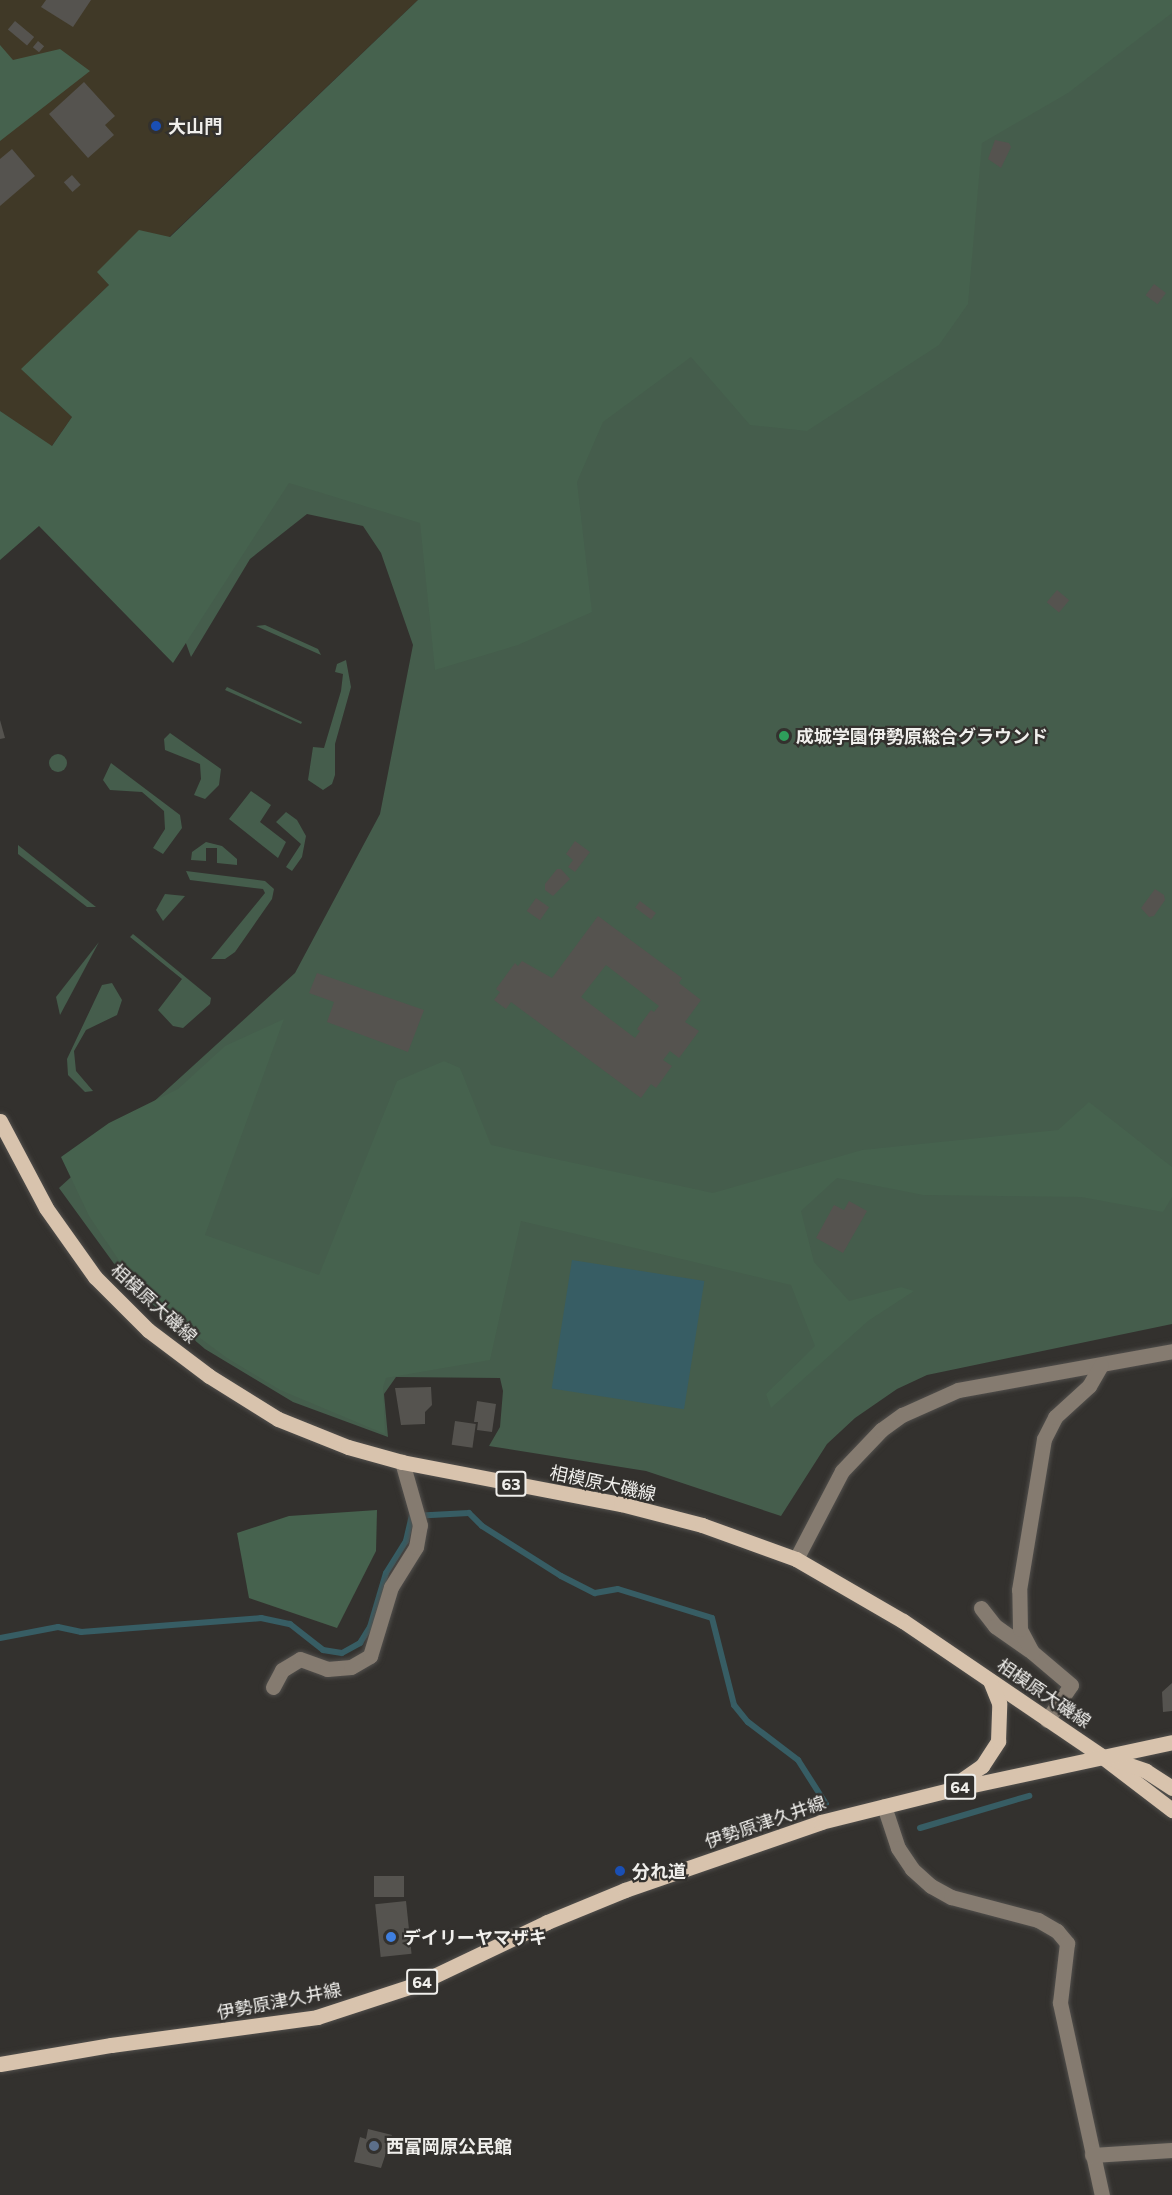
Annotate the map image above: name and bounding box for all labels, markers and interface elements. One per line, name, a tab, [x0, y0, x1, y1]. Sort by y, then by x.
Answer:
place label: 大山門	[168, 115, 222, 137]
marker: 大山門	[149, 119, 163, 133]
place label: 成城学園伊勢原総合グラウンド	[796, 725, 1048, 747]
marker: 成城学園伊勢原総合グラウンド	[777, 729, 791, 743]
street label: 相模原大磯線	[107, 1259, 201, 1347]
street label: 相模原大磯線	[548, 1461, 658, 1505]
road number: 63	[494, 1471, 528, 1497]
street label: 相模原大磯線	[993, 1654, 1095, 1732]
road number: 64	[944, 1774, 976, 1800]
street label: 伊勢原津久井線	[702, 1791, 828, 1853]
place label: 分れ道	[632, 1860, 686, 1882]
marker: 分れ道	[613, 1864, 627, 1878]
place label: デイリーヤマザキ	[403, 1926, 547, 1948]
marker: デイリーヤマザキ	[384, 1930, 398, 1944]
road number: 64	[406, 1969, 438, 1995]
street label: 伊勢原津久井線	[215, 1978, 343, 2024]
place label: 西富岡原公民館	[386, 2135, 512, 2157]
marker: 西富岡原公民館	[367, 2139, 381, 2153]

